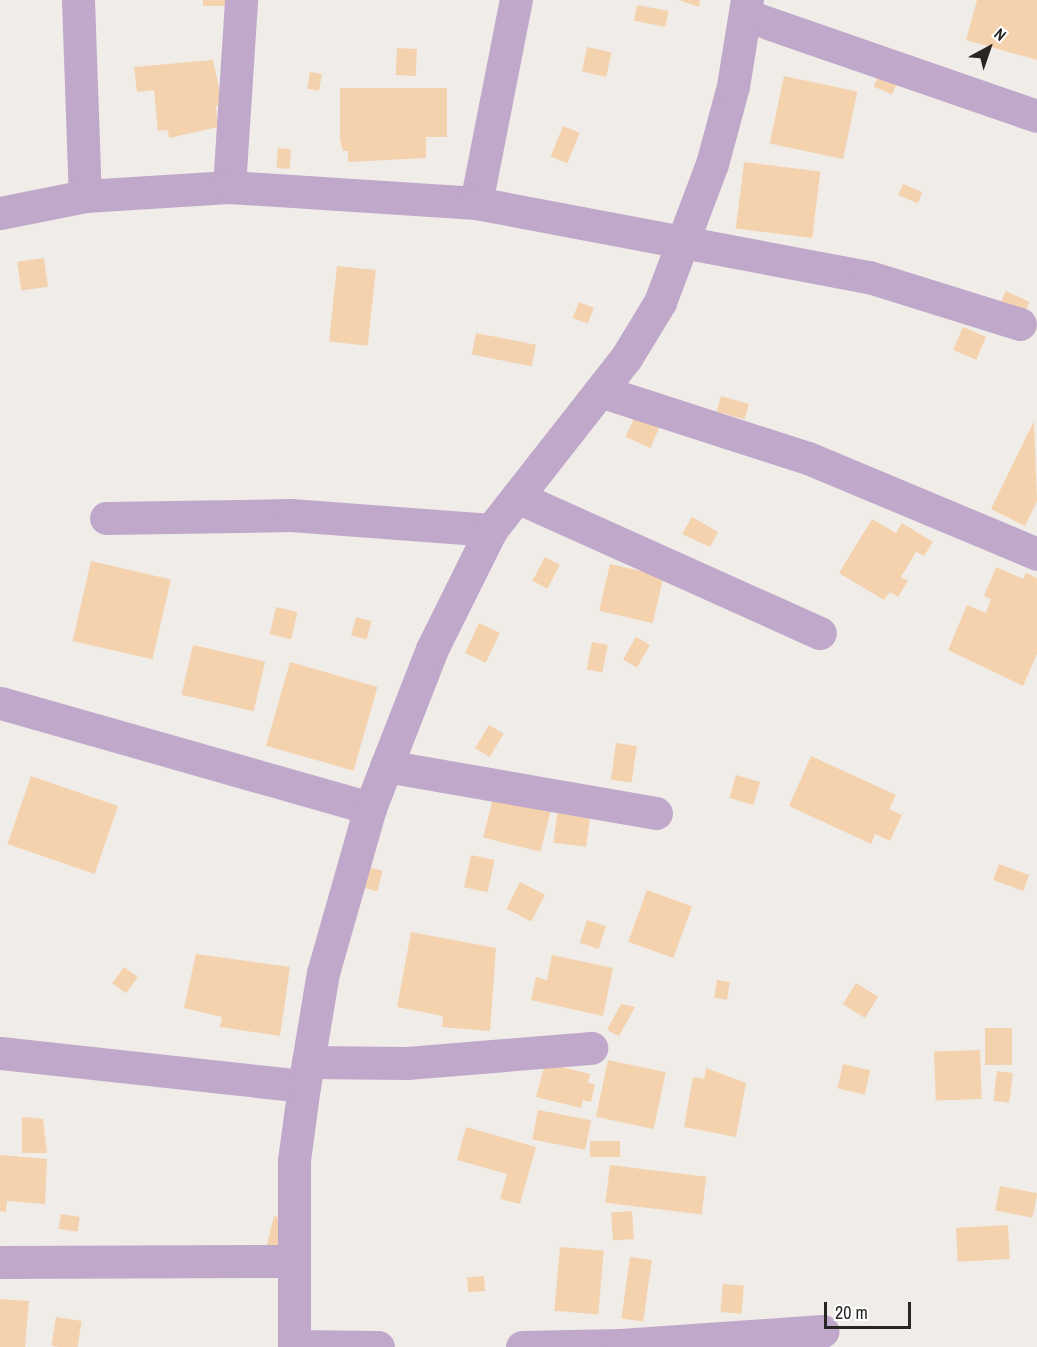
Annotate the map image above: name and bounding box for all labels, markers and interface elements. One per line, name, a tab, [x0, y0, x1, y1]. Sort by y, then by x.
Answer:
north arrow	[959, 18, 1019, 78]
text: N	[990, 23, 1011, 46]
scale bar	[827, 1290, 914, 1328]
text: 20 m	[835, 1300, 868, 1325]

